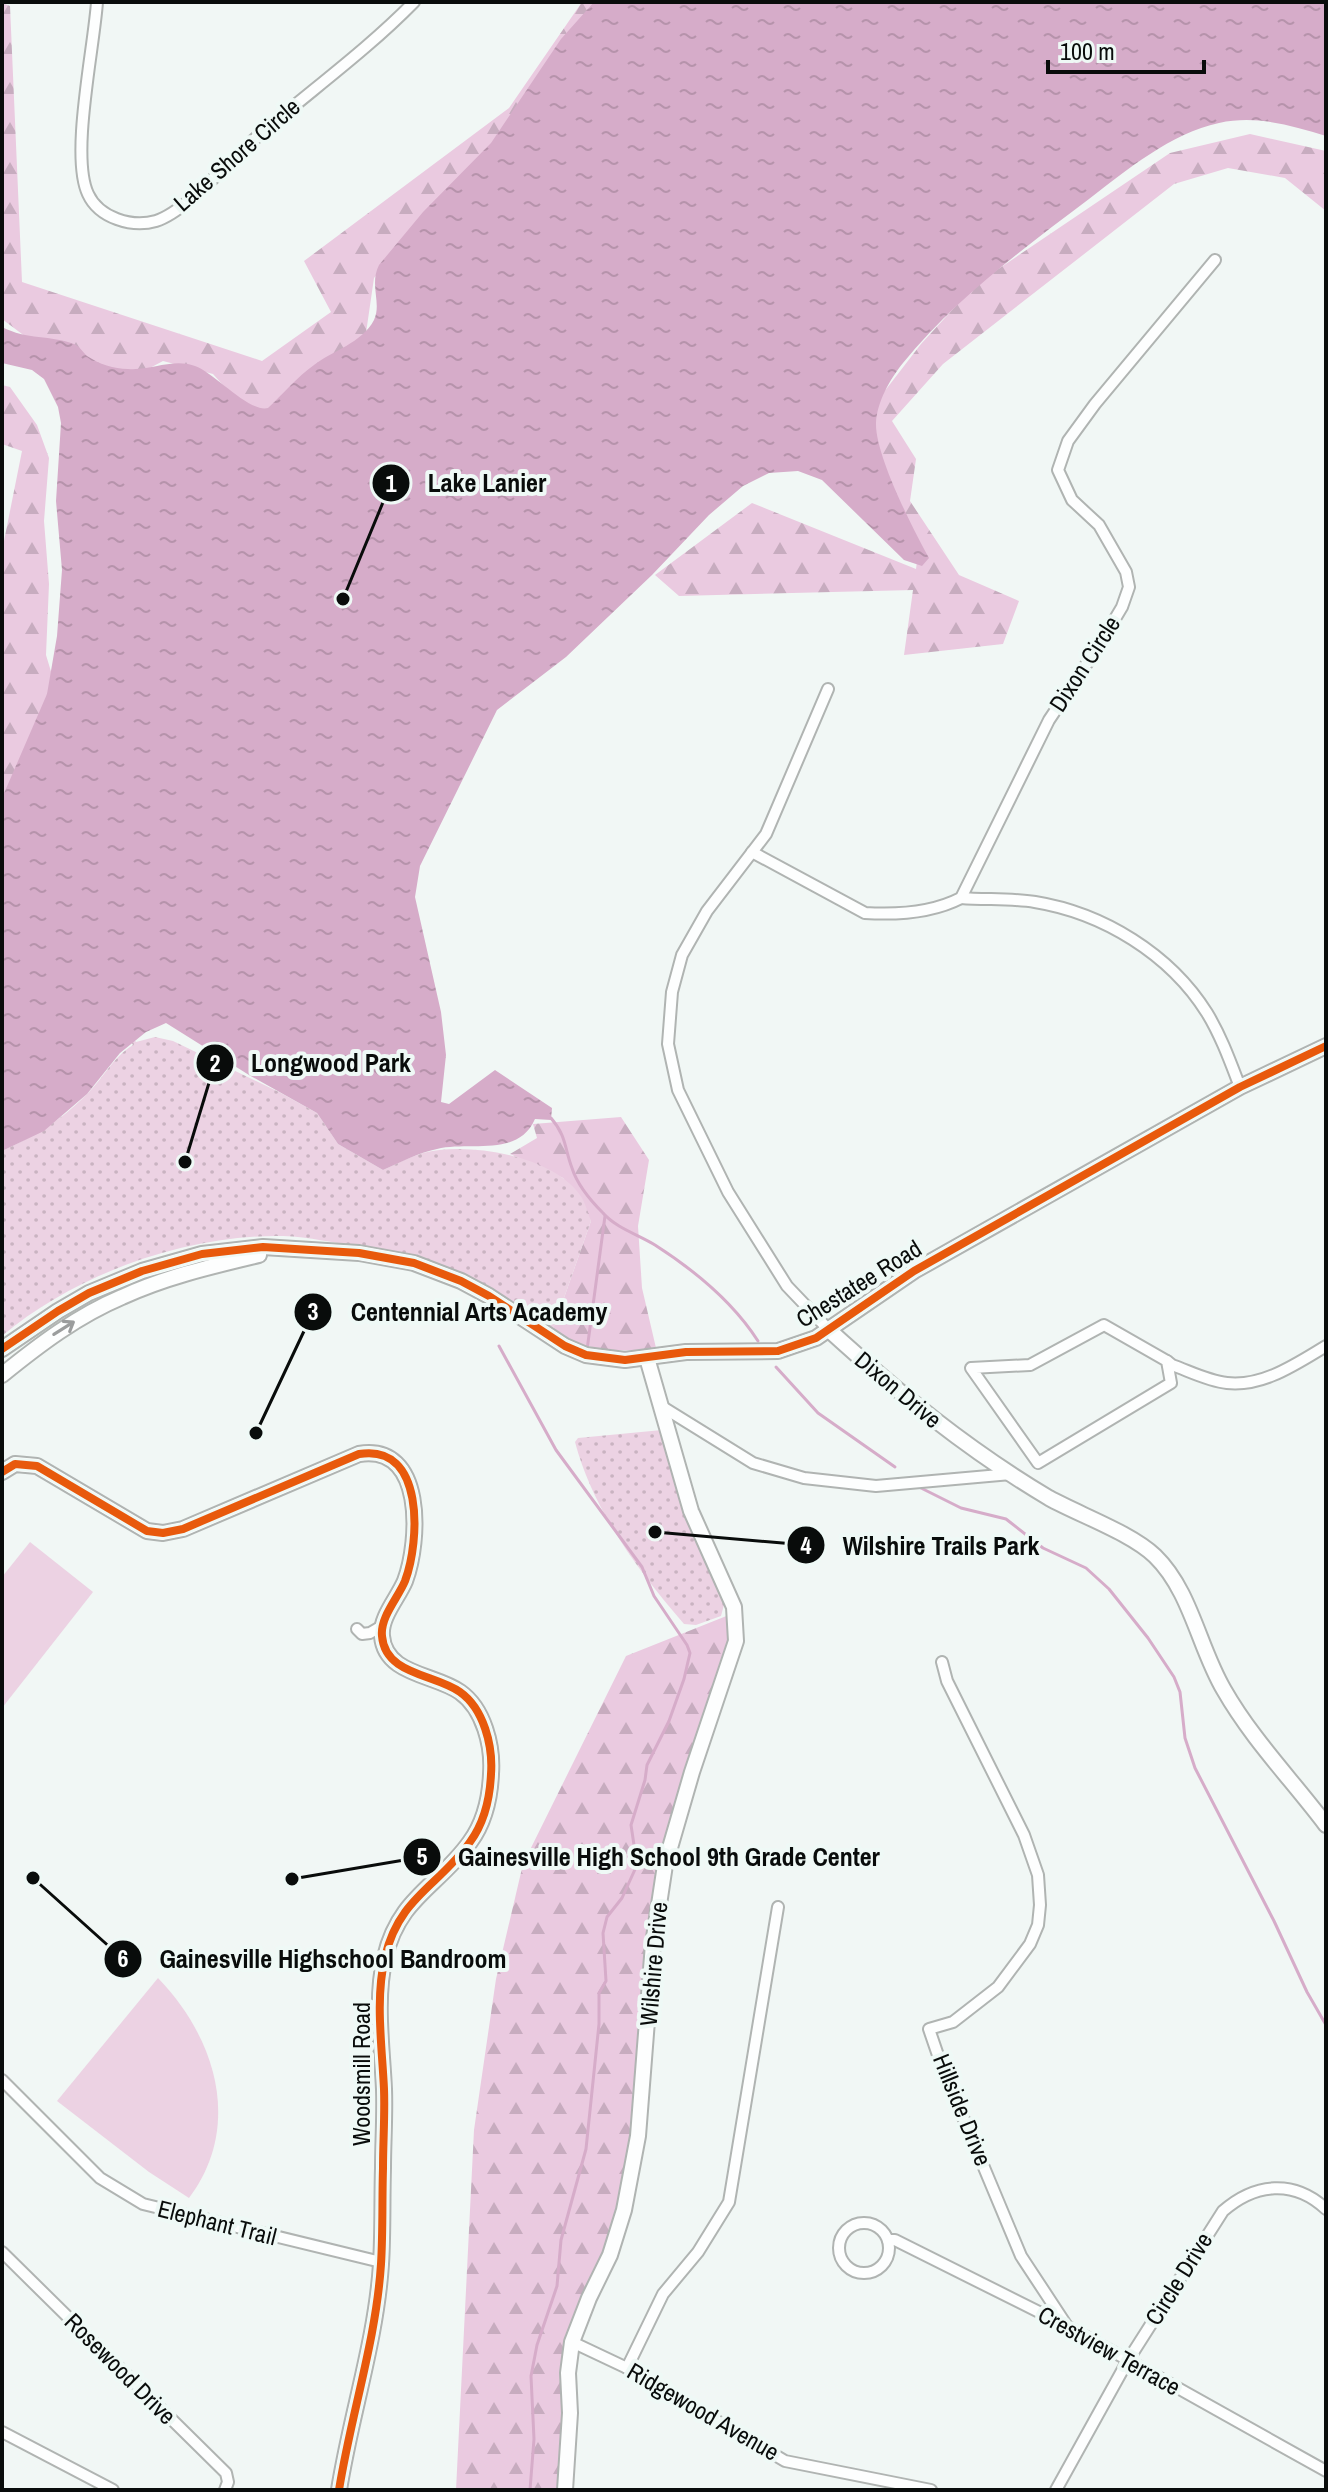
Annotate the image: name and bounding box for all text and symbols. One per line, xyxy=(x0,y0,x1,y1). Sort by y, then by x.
scale bar xyxy=(1048,24,1204,74)
text: 100 m xyxy=(1060,35,1115,67)
street label: Lake Shore Circle xyxy=(166,91,306,218)
callout: Lake Lanier xyxy=(371,458,562,508)
text: Lake Lanier xyxy=(428,465,547,500)
text: 1 xyxy=(386,467,397,499)
street label: Dixon Circle xyxy=(1041,609,1127,718)
callout: Longwood Park xyxy=(195,1038,427,1088)
text: Longwood Park xyxy=(251,1045,411,1080)
text: 2 xyxy=(210,1047,221,1079)
street label: Chestatee Road xyxy=(790,1232,927,1334)
callout: Centennial Arts Academy xyxy=(293,1287,624,1337)
text: Centennial Arts Academy xyxy=(351,1294,608,1329)
text: 3 xyxy=(308,1295,319,1327)
one-way arrow xyxy=(52,1320,75,1336)
street label: Dixon Drive xyxy=(849,1344,949,1435)
callout: Wilshire Trails Park xyxy=(786,1520,1055,1570)
text: Wilshire Trails Park xyxy=(843,1528,1039,1563)
text: 4 xyxy=(801,1529,812,1561)
callout: Gainesville High School 9th Grade Center xyxy=(402,1832,896,1882)
text: Gainesville High School 9th Grade Center xyxy=(458,1839,881,1874)
text: 5 xyxy=(417,1840,428,1872)
street label: Wilshire Drive xyxy=(632,1900,674,2027)
callout: Gainesville Highschool Bandroom xyxy=(103,1934,523,1984)
text: Gainesville Highschool Bandroom xyxy=(159,1941,507,1976)
text: 6 xyxy=(118,1942,129,1974)
street label: Woodsmill Road xyxy=(345,2002,377,2146)
street label: Hillside Drive xyxy=(926,2049,1000,2170)
street label: Elephant Trail xyxy=(154,2192,280,2252)
street label: Circle Drive xyxy=(1137,2226,1219,2331)
street label: Crestview Terrace xyxy=(1033,2298,1186,2402)
street label: Rosewood Drive xyxy=(58,2306,183,2431)
street label: Ridgewood Avenue xyxy=(622,2355,785,2468)

